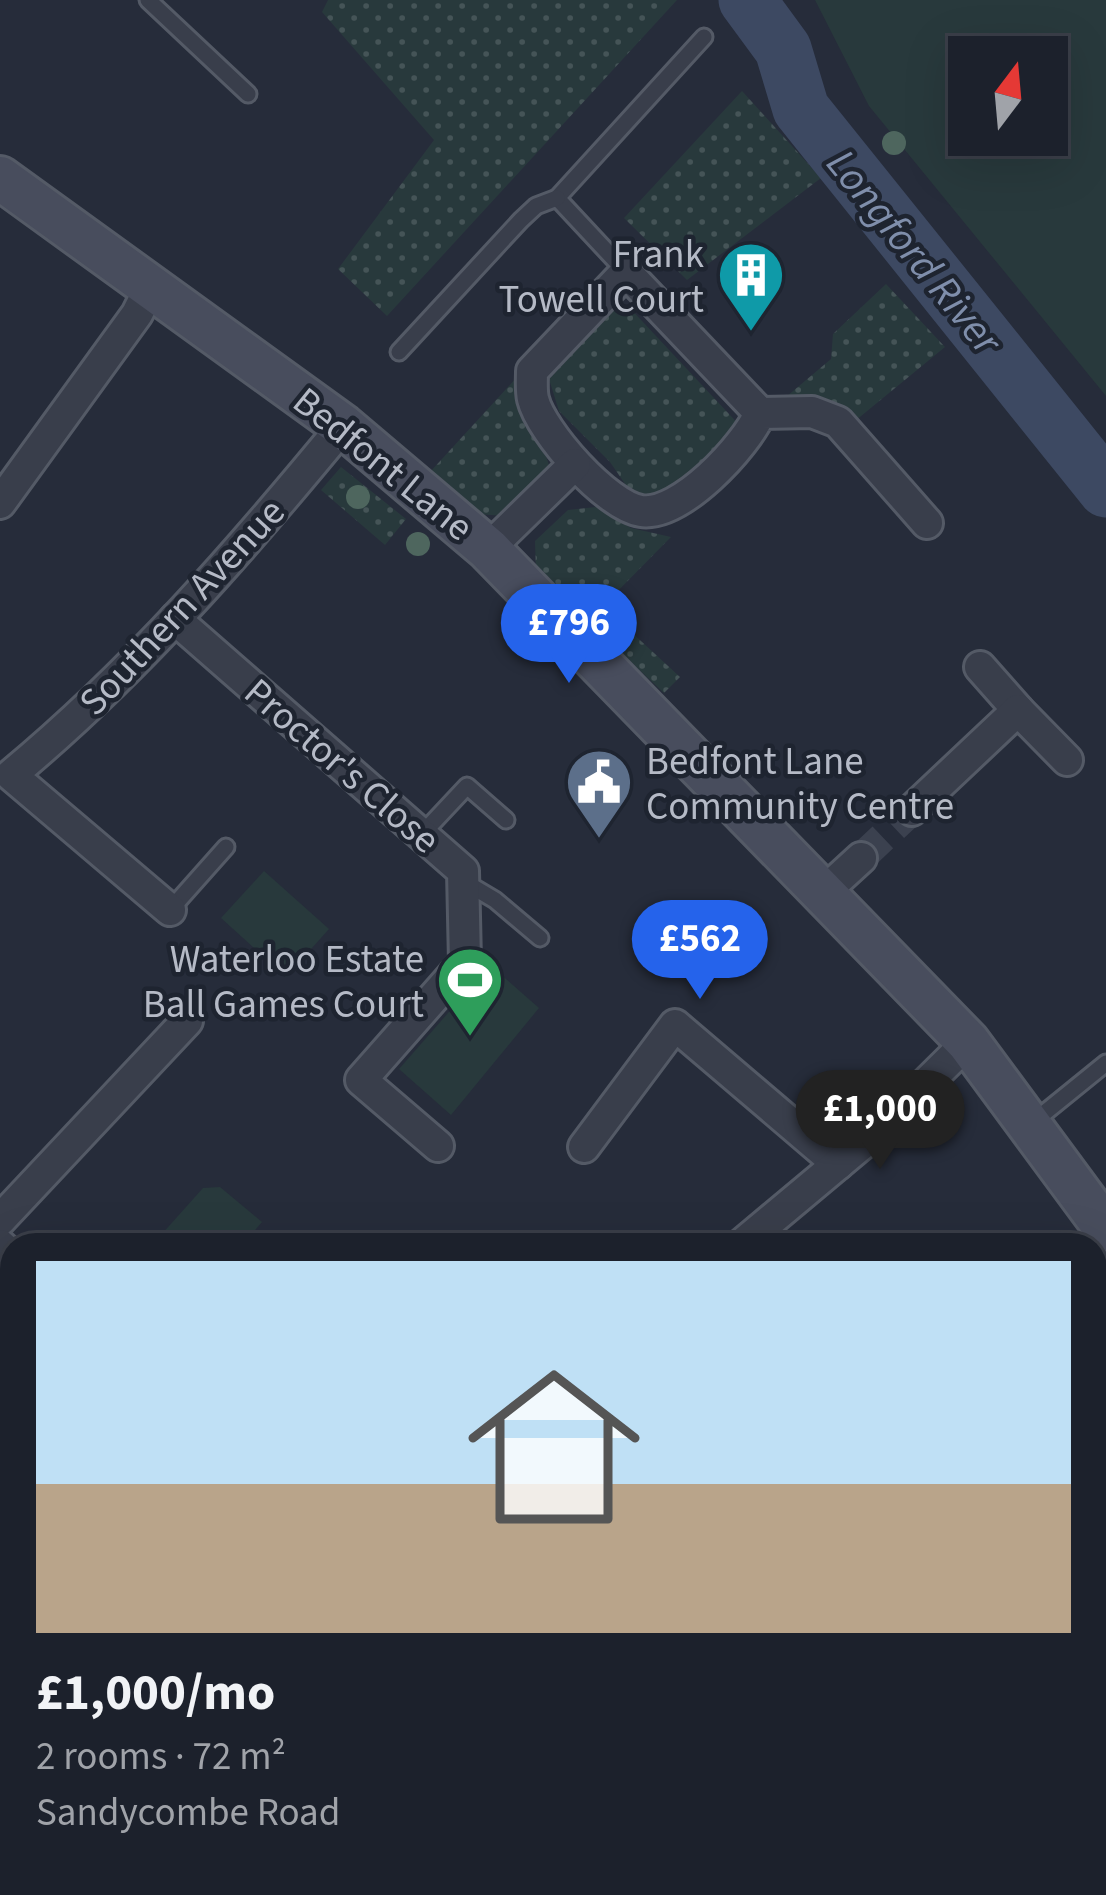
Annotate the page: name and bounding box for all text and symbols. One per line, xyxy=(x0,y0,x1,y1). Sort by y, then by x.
north arrow xyxy=(948,36,1068,156)
map controls xyxy=(948,36,1068,156)
water label: Longford River xyxy=(812,137,1016,369)
place label: Frank Towell Court xyxy=(498,227,704,328)
building icon: Frank Towell Court xyxy=(716,240,786,334)
street label: Bedfont Lane xyxy=(281,374,485,555)
street label: Southern Avenue xyxy=(67,486,298,729)
pin: £796 xyxy=(498,584,640,686)
text: £796 xyxy=(528,595,610,651)
street label: Proctor's Close xyxy=(232,666,452,867)
place label: Bedfont Lane Community Centre xyxy=(646,734,954,835)
public building icon: Bedfont Lane Community Centre xyxy=(564,747,634,841)
pin: £562 xyxy=(629,900,771,1002)
text: £562 xyxy=(659,911,741,967)
place label: Waterloo Estate Ball Games Court xyxy=(143,932,424,1033)
sports icon: Waterloo Estate Ball Games Court xyxy=(435,945,505,1039)
pin: £1,000 xyxy=(782,1070,978,1172)
text: £1,000 xyxy=(823,1081,937,1137)
icon: home xyxy=(446,1339,662,1555)
text: £1,000/mo xyxy=(36,1657,275,1729)
text: 2 rooms · 72 m² xyxy=(36,1729,286,1785)
text: Sandycombe Road xyxy=(36,1785,340,1841)

